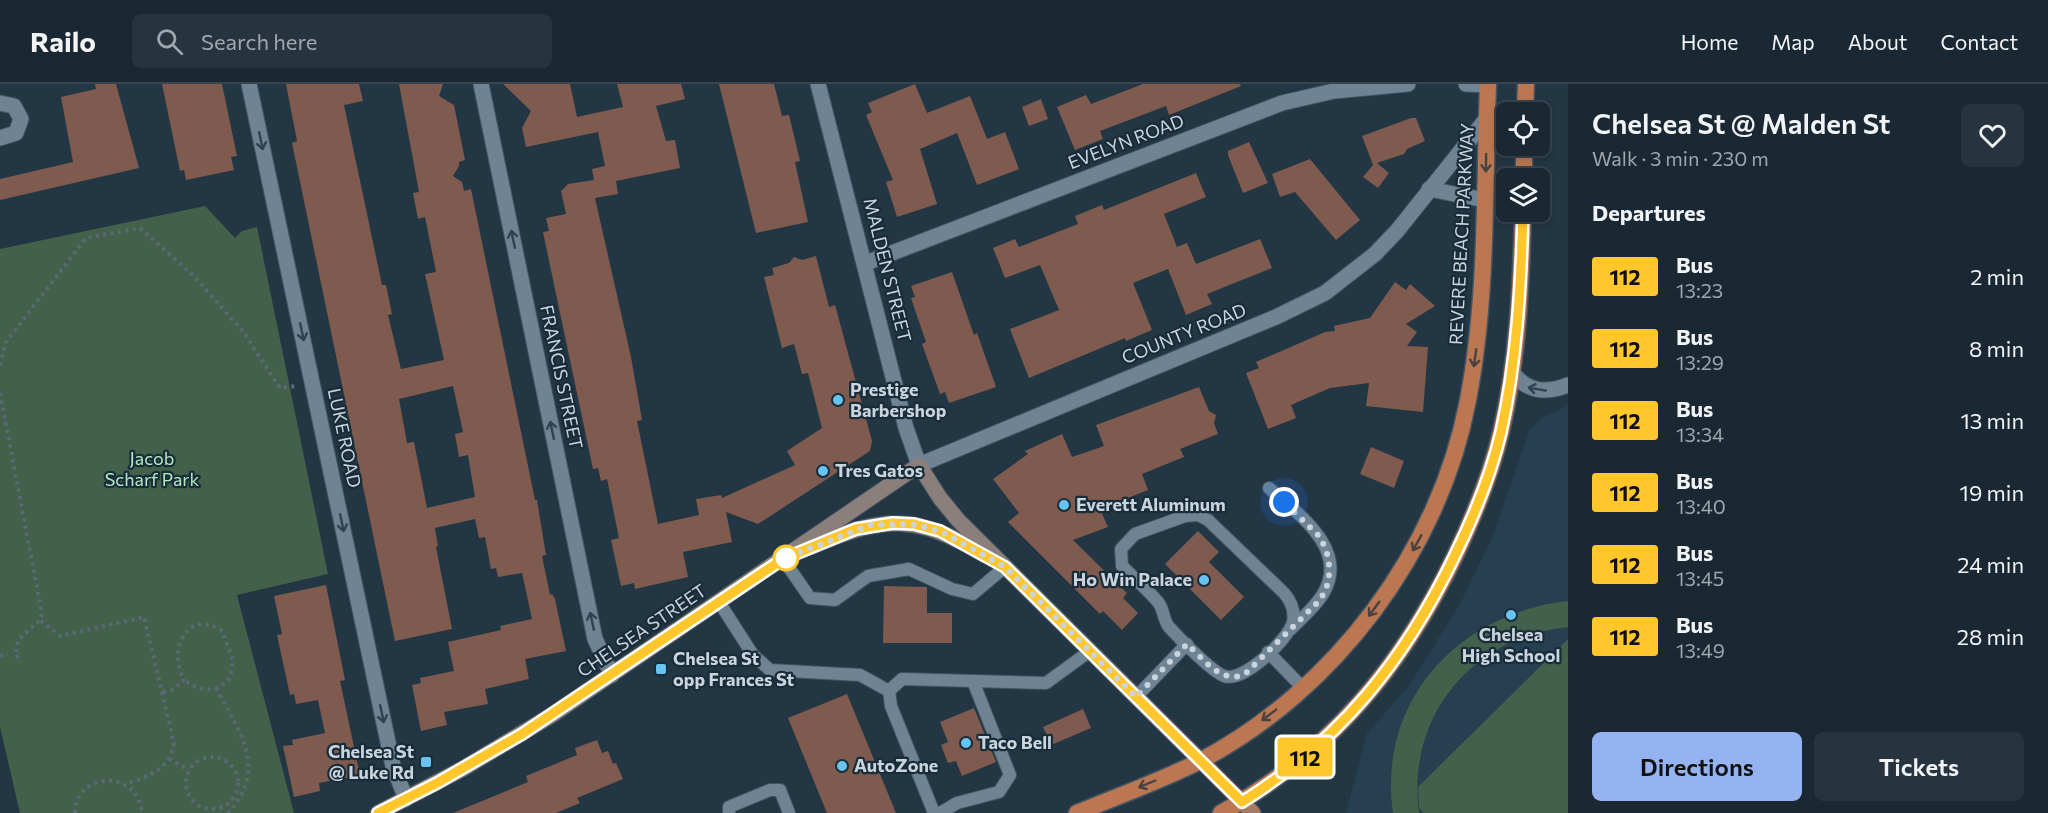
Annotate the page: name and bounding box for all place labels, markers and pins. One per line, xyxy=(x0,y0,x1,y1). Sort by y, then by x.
place label: Prestige Barbershop xyxy=(850,378,947,421)
marker: Prestige Barbershop xyxy=(831,393,845,407)
place label: Tres Gatos xyxy=(835,459,923,481)
marker: Tres Gatos xyxy=(816,464,830,478)
place label: Everett Aluminum xyxy=(1076,493,1226,515)
marker: Everett Aluminum xyxy=(1057,498,1071,512)
unlabelled marker xyxy=(773,545,799,571)
place label: Ho Win Palace xyxy=(1073,568,1192,590)
marker: Ho Win Palace xyxy=(1197,573,1211,587)
marker: Chelsea High School xyxy=(1504,608,1518,622)
place label: Chelsea High School xyxy=(1462,623,1560,666)
place label: Chelsea St opp Frances St xyxy=(673,647,795,690)
marker: Chelsea St opp Frances St xyxy=(654,662,668,676)
place label: Taco Bell xyxy=(978,731,1052,753)
marker: Taco Bell xyxy=(959,736,973,750)
place label: Chelsea St @ Luke Rd xyxy=(328,740,414,783)
place label: AutoZone xyxy=(854,754,938,776)
marker: Chelsea St @ Luke Rd xyxy=(419,755,433,769)
marker: AutoZone xyxy=(835,759,849,773)

